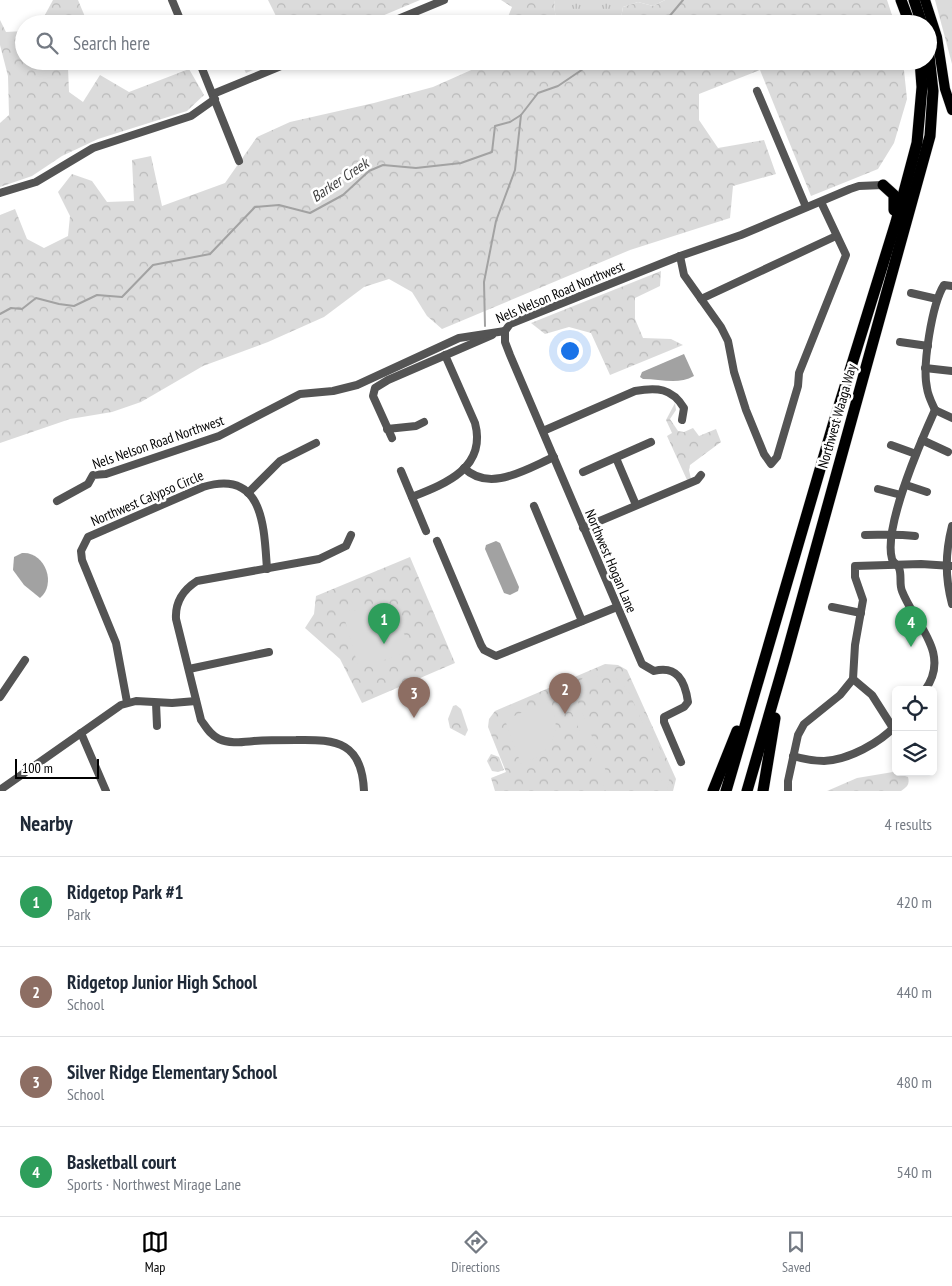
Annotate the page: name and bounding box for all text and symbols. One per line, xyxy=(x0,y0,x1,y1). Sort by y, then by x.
search box xyxy=(15,15,937,70)
icon: search xyxy=(33,29,61,57)
text: Search here xyxy=(73,31,150,55)
water label: Barker Creek xyxy=(307,152,374,206)
street label: Nels Nelson Road Northwest xyxy=(493,257,627,327)
your location xyxy=(557,338,583,364)
street label: Northwest Waaga Way xyxy=(814,361,861,470)
street label: Nels Nelson Road Northwest xyxy=(90,411,226,473)
street label: Northwest Calypso Circle xyxy=(88,466,206,530)
street label: Northwest Hogan Lane xyxy=(581,507,641,616)
pin: 1 xyxy=(368,603,400,644)
pin: 4 xyxy=(895,606,927,647)
pin: 2 xyxy=(549,673,581,714)
pin: 3 xyxy=(398,677,430,718)
map controls xyxy=(892,686,937,776)
button: locate xyxy=(892,686,937,731)
button: layers xyxy=(892,731,937,776)
scale bar xyxy=(15,756,99,779)
text: 100 m xyxy=(22,759,53,777)
text: Nearby xyxy=(20,810,73,837)
text: 4 results xyxy=(885,814,932,834)
text: Ridgetop Park #1 xyxy=(67,880,184,904)
text: 1 xyxy=(32,892,40,912)
text: 420 m xyxy=(897,892,932,912)
text: Park xyxy=(67,904,91,924)
text: Ridgetop Junior High School xyxy=(67,970,257,994)
text: 2 xyxy=(32,982,40,1002)
text: 440 m xyxy=(897,982,932,1002)
text: School xyxy=(67,994,104,1014)
text: Silver Ridge Elementary School xyxy=(67,1060,277,1084)
text: 3 xyxy=(32,1072,40,1092)
text: 480 m xyxy=(897,1072,932,1092)
text: School xyxy=(67,1084,104,1104)
text: Basketball court xyxy=(67,1150,176,1174)
text: 4 xyxy=(32,1162,40,1182)
text: 540 m xyxy=(897,1162,932,1182)
text: Sports · Northwest Mirage Lane xyxy=(67,1174,241,1194)
tab: Map xyxy=(141,1228,169,1276)
tab: Directions xyxy=(451,1228,500,1276)
tab: Saved xyxy=(782,1228,811,1276)

